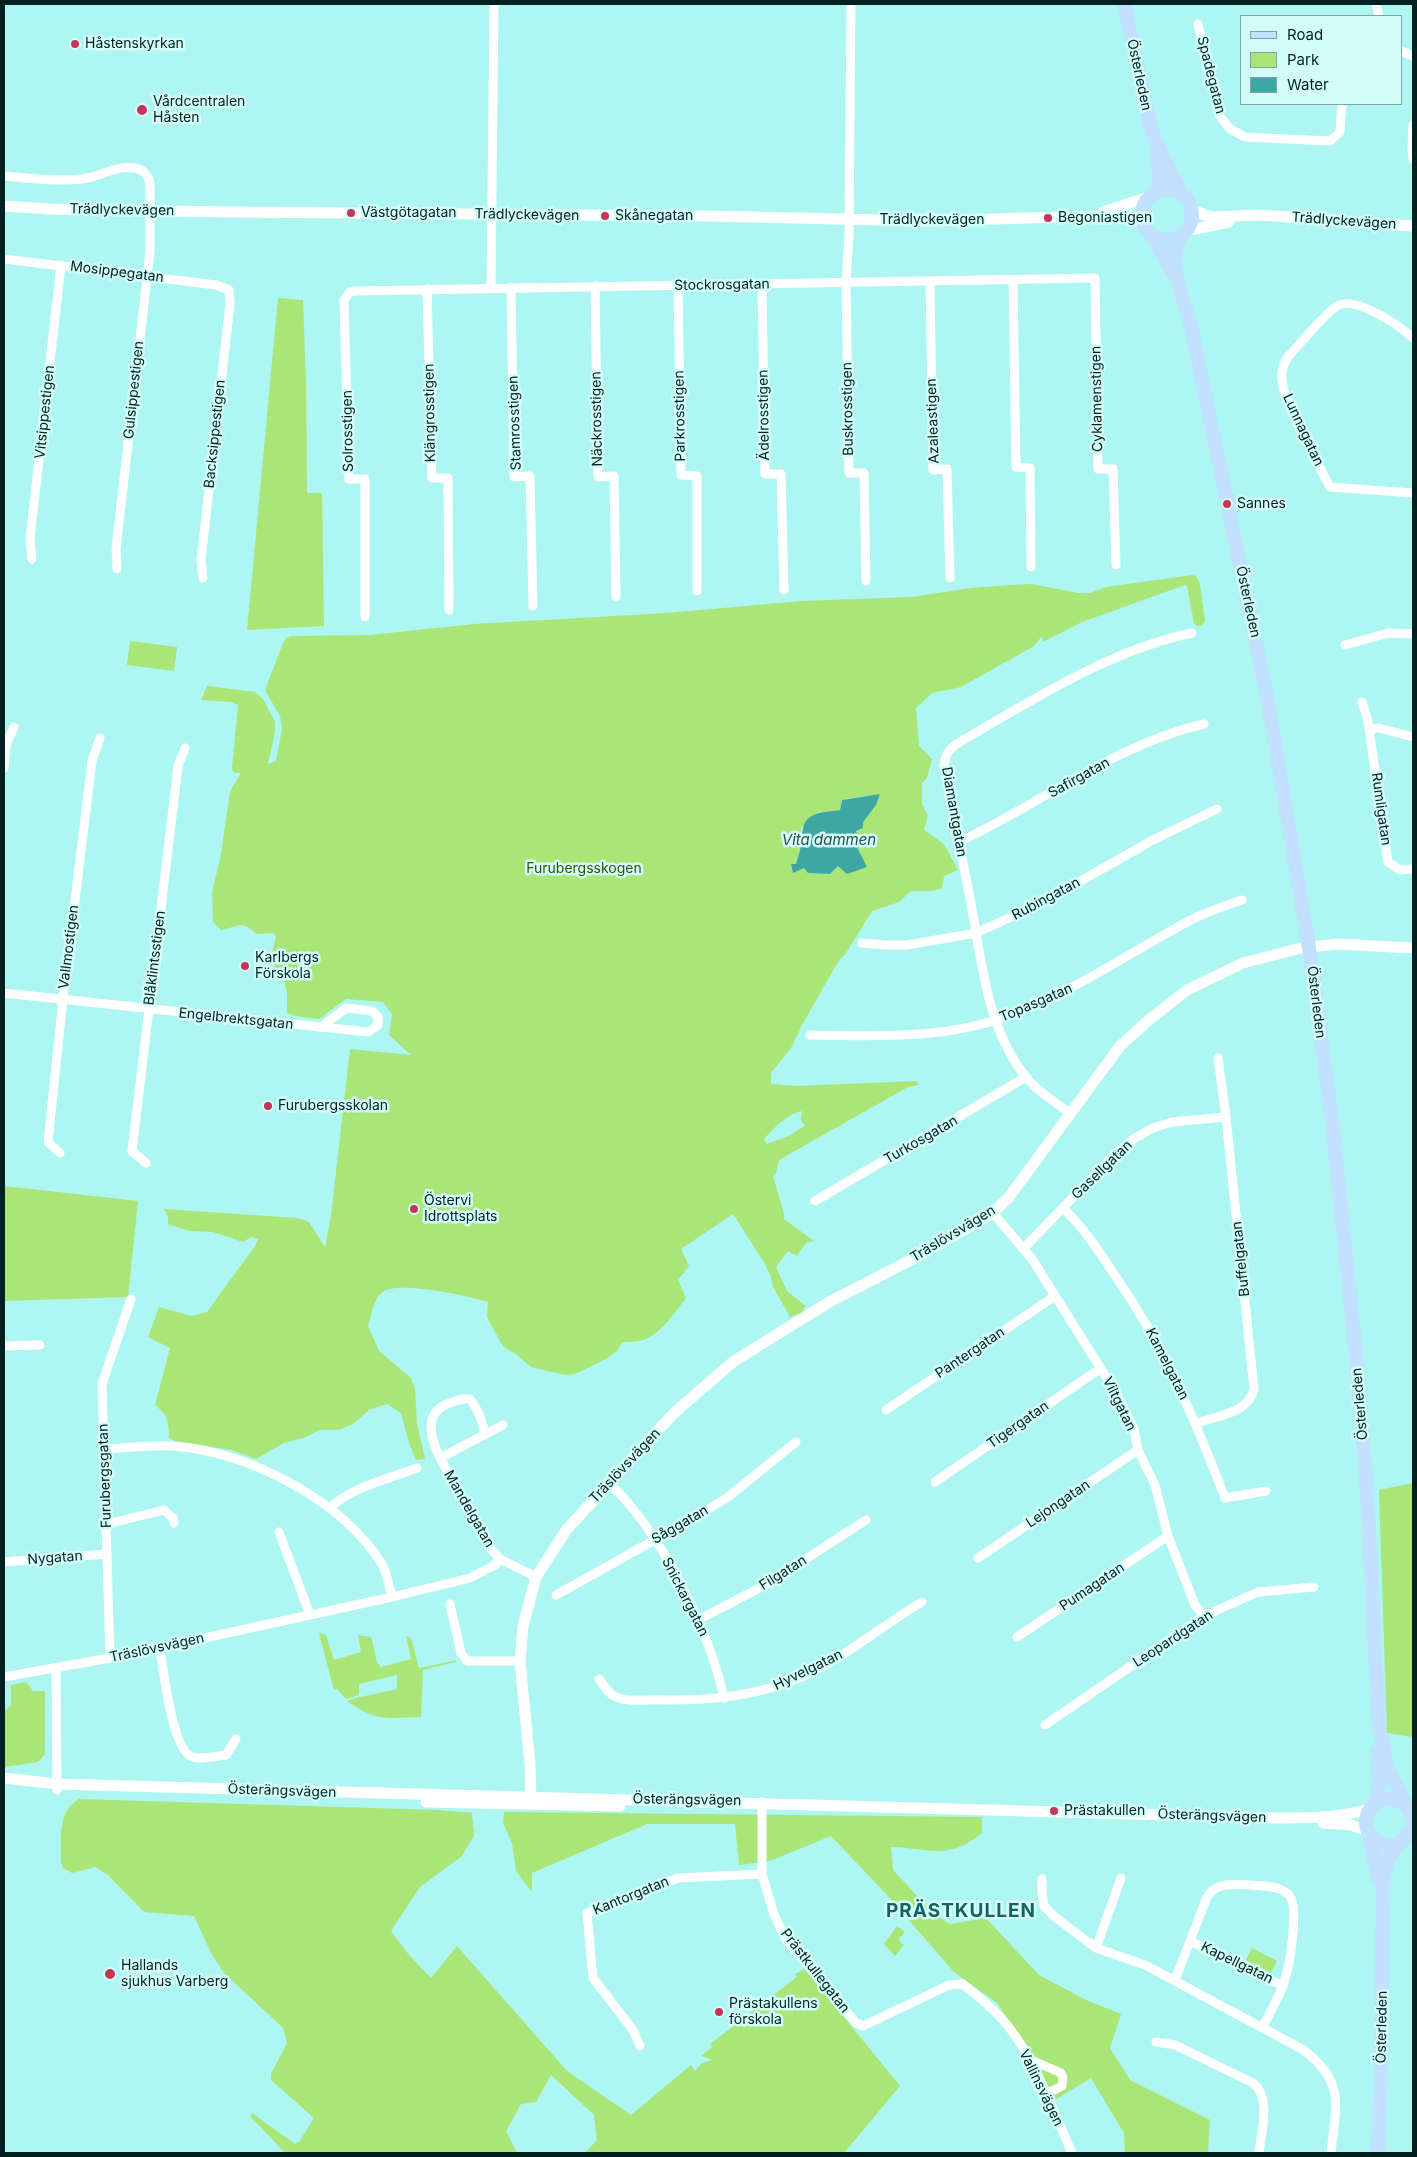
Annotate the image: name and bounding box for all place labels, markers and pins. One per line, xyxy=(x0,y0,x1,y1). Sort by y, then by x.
place label: Håstenskyrkan xyxy=(85,36,184,52)
marker: Håstenskyrkan xyxy=(69,38,81,50)
place label: Vårdcentralen Håsten xyxy=(153,94,245,126)
marker: Vårdcentralen Håsten xyxy=(135,103,149,117)
place label: Västgötagatan xyxy=(361,205,457,221)
marker: Västgötagatan xyxy=(345,207,357,219)
place label: Skånegatan xyxy=(615,208,693,224)
marker: Skånegatan xyxy=(599,210,611,222)
place label: Begoniastigen xyxy=(1058,210,1152,226)
marker: Begoniastigen xyxy=(1042,212,1054,224)
place label: Sannes xyxy=(1237,496,1286,512)
marker: Sannes xyxy=(1221,498,1233,510)
place label: Karlbergs Förskola xyxy=(255,950,319,982)
marker: Karlbergs Förskola xyxy=(239,960,251,972)
place label: Furubergsskolan xyxy=(278,1098,388,1114)
marker: Furubergsskolan xyxy=(262,1100,274,1112)
place label: Östervi Idrottsplats xyxy=(424,1193,497,1226)
marker: Östervi Idrottsplats xyxy=(408,1203,420,1215)
place label: Prästakullen xyxy=(1064,1803,1145,1819)
marker: Prästakullen xyxy=(1048,1805,1060,1817)
place label: Hallands sjukhus Varberg xyxy=(121,1958,228,1990)
marker: Hallands sjukhus Varberg xyxy=(103,1967,117,1981)
place label: Prästakullens förskola xyxy=(729,1996,818,2028)
marker: Prästakullens förskola xyxy=(713,2006,725,2018)

